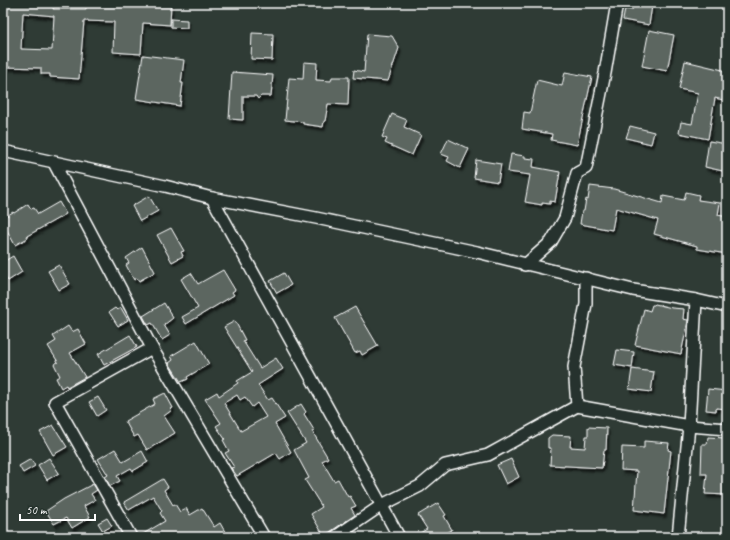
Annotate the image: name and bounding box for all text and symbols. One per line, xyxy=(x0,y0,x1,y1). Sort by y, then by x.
scale bar xyxy=(20,496,95,522)
text: 50 m xyxy=(26,502,48,518)

